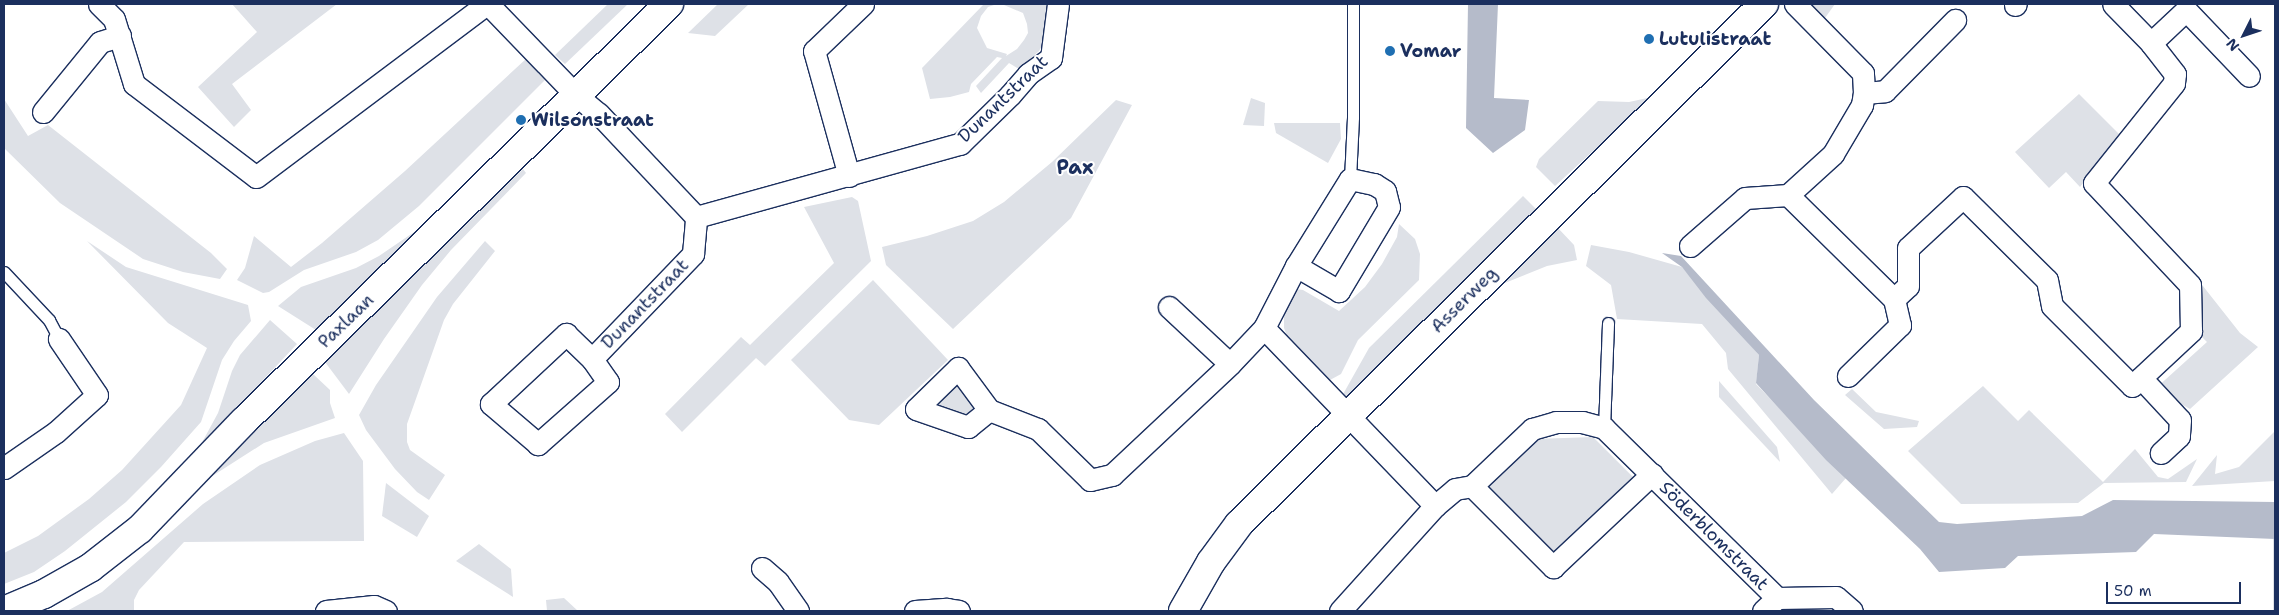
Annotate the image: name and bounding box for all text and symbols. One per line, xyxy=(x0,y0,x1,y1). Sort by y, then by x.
north arrow xyxy=(2219,10,2269,60)
place label: Lutulistraat xyxy=(1659,28,1771,50)
marker: Lutulistraat xyxy=(1643,33,1655,45)
text: N xyxy=(2222,35,2243,55)
place label: Vomar xyxy=(1400,40,1461,62)
marker: Vomar xyxy=(1384,45,1396,57)
street label: Dunantstraat xyxy=(954,51,1052,147)
place label: Wilsonstraat xyxy=(531,109,654,131)
marker: Wilsonstraat xyxy=(515,114,527,126)
district label: Pax xyxy=(1057,155,1093,179)
street label: Dunantstraat xyxy=(597,255,693,353)
street label: Asserweg xyxy=(1426,262,1502,338)
street label: Paxlaan xyxy=(314,289,378,353)
street label: Söderblomstraat xyxy=(1655,477,1773,595)
scale bar xyxy=(2109,572,2244,604)
text: 50 m xyxy=(2114,581,2152,601)

